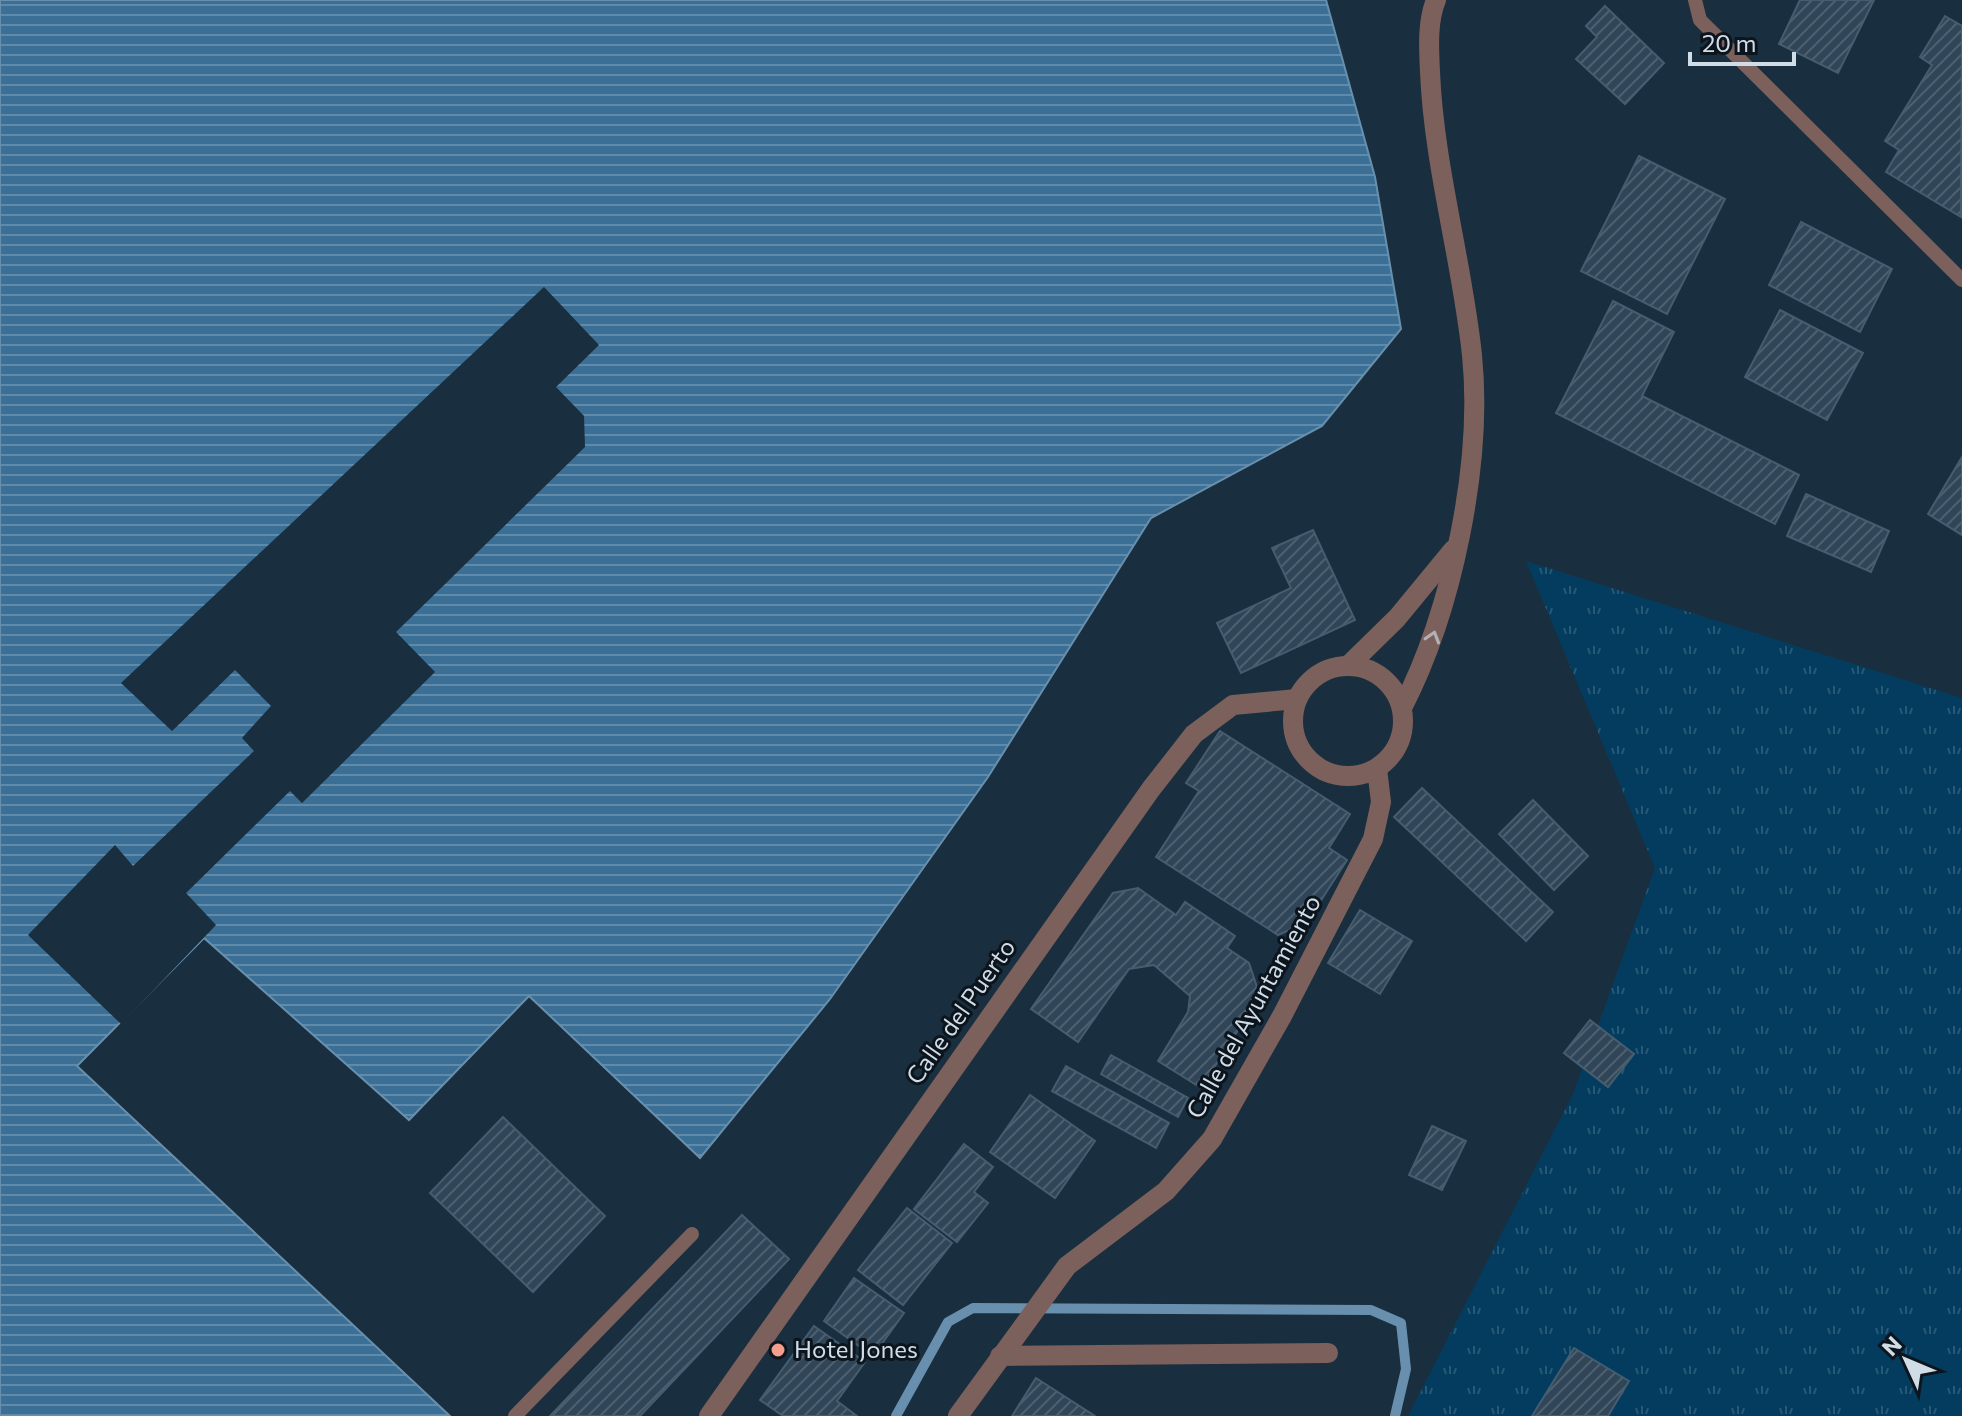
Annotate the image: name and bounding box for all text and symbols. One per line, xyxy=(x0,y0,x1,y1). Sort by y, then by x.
scale bar xyxy=(1690,16,1794,66)
text: 20 m xyxy=(1702,28,1756,57)
one-way arrow xyxy=(1424,630,1440,644)
street label: Calle del Ayuntamiento xyxy=(1179,890,1326,1123)
street label: Calle del Puerto xyxy=(899,933,1021,1089)
north arrow xyxy=(1866,1320,1946,1400)
text: N xyxy=(1876,1330,1907,1361)
place label: Hotel Jones xyxy=(794,1334,918,1363)
marker: Hotel Jones xyxy=(769,1341,787,1359)

